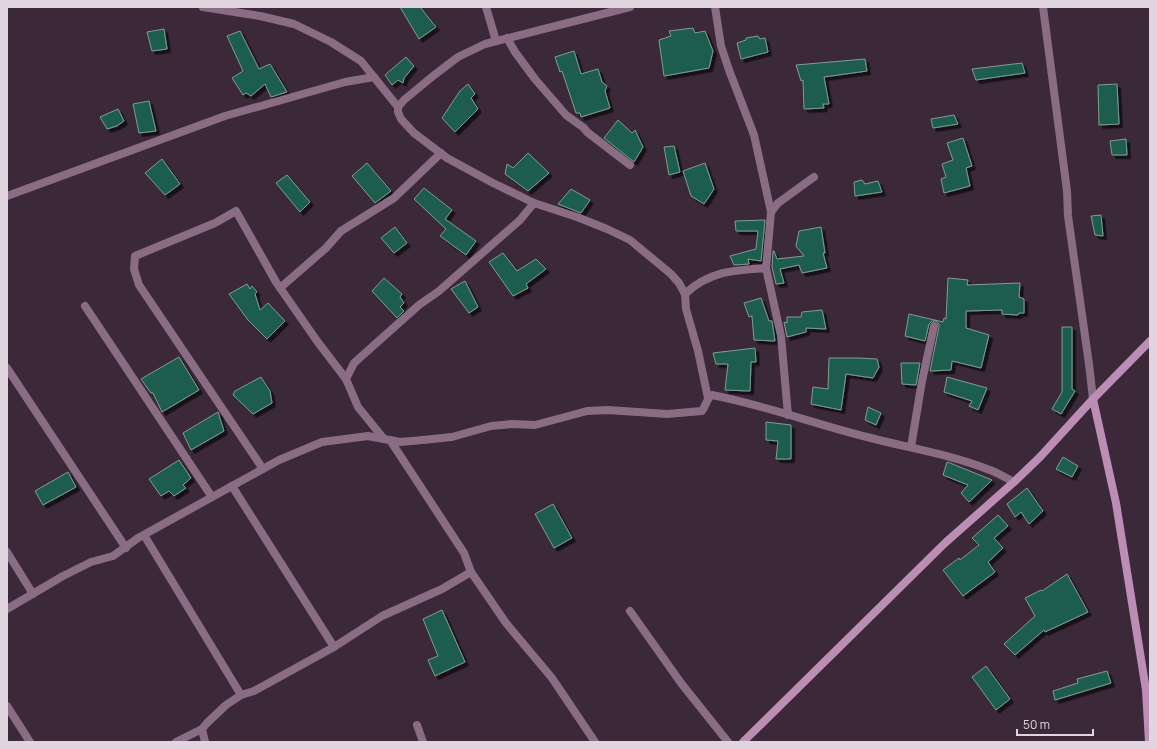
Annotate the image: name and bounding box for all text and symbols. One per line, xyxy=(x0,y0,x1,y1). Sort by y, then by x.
scale bar xyxy=(1017,711,1093,737)
text: 50 m xyxy=(1023,716,1050,733)

